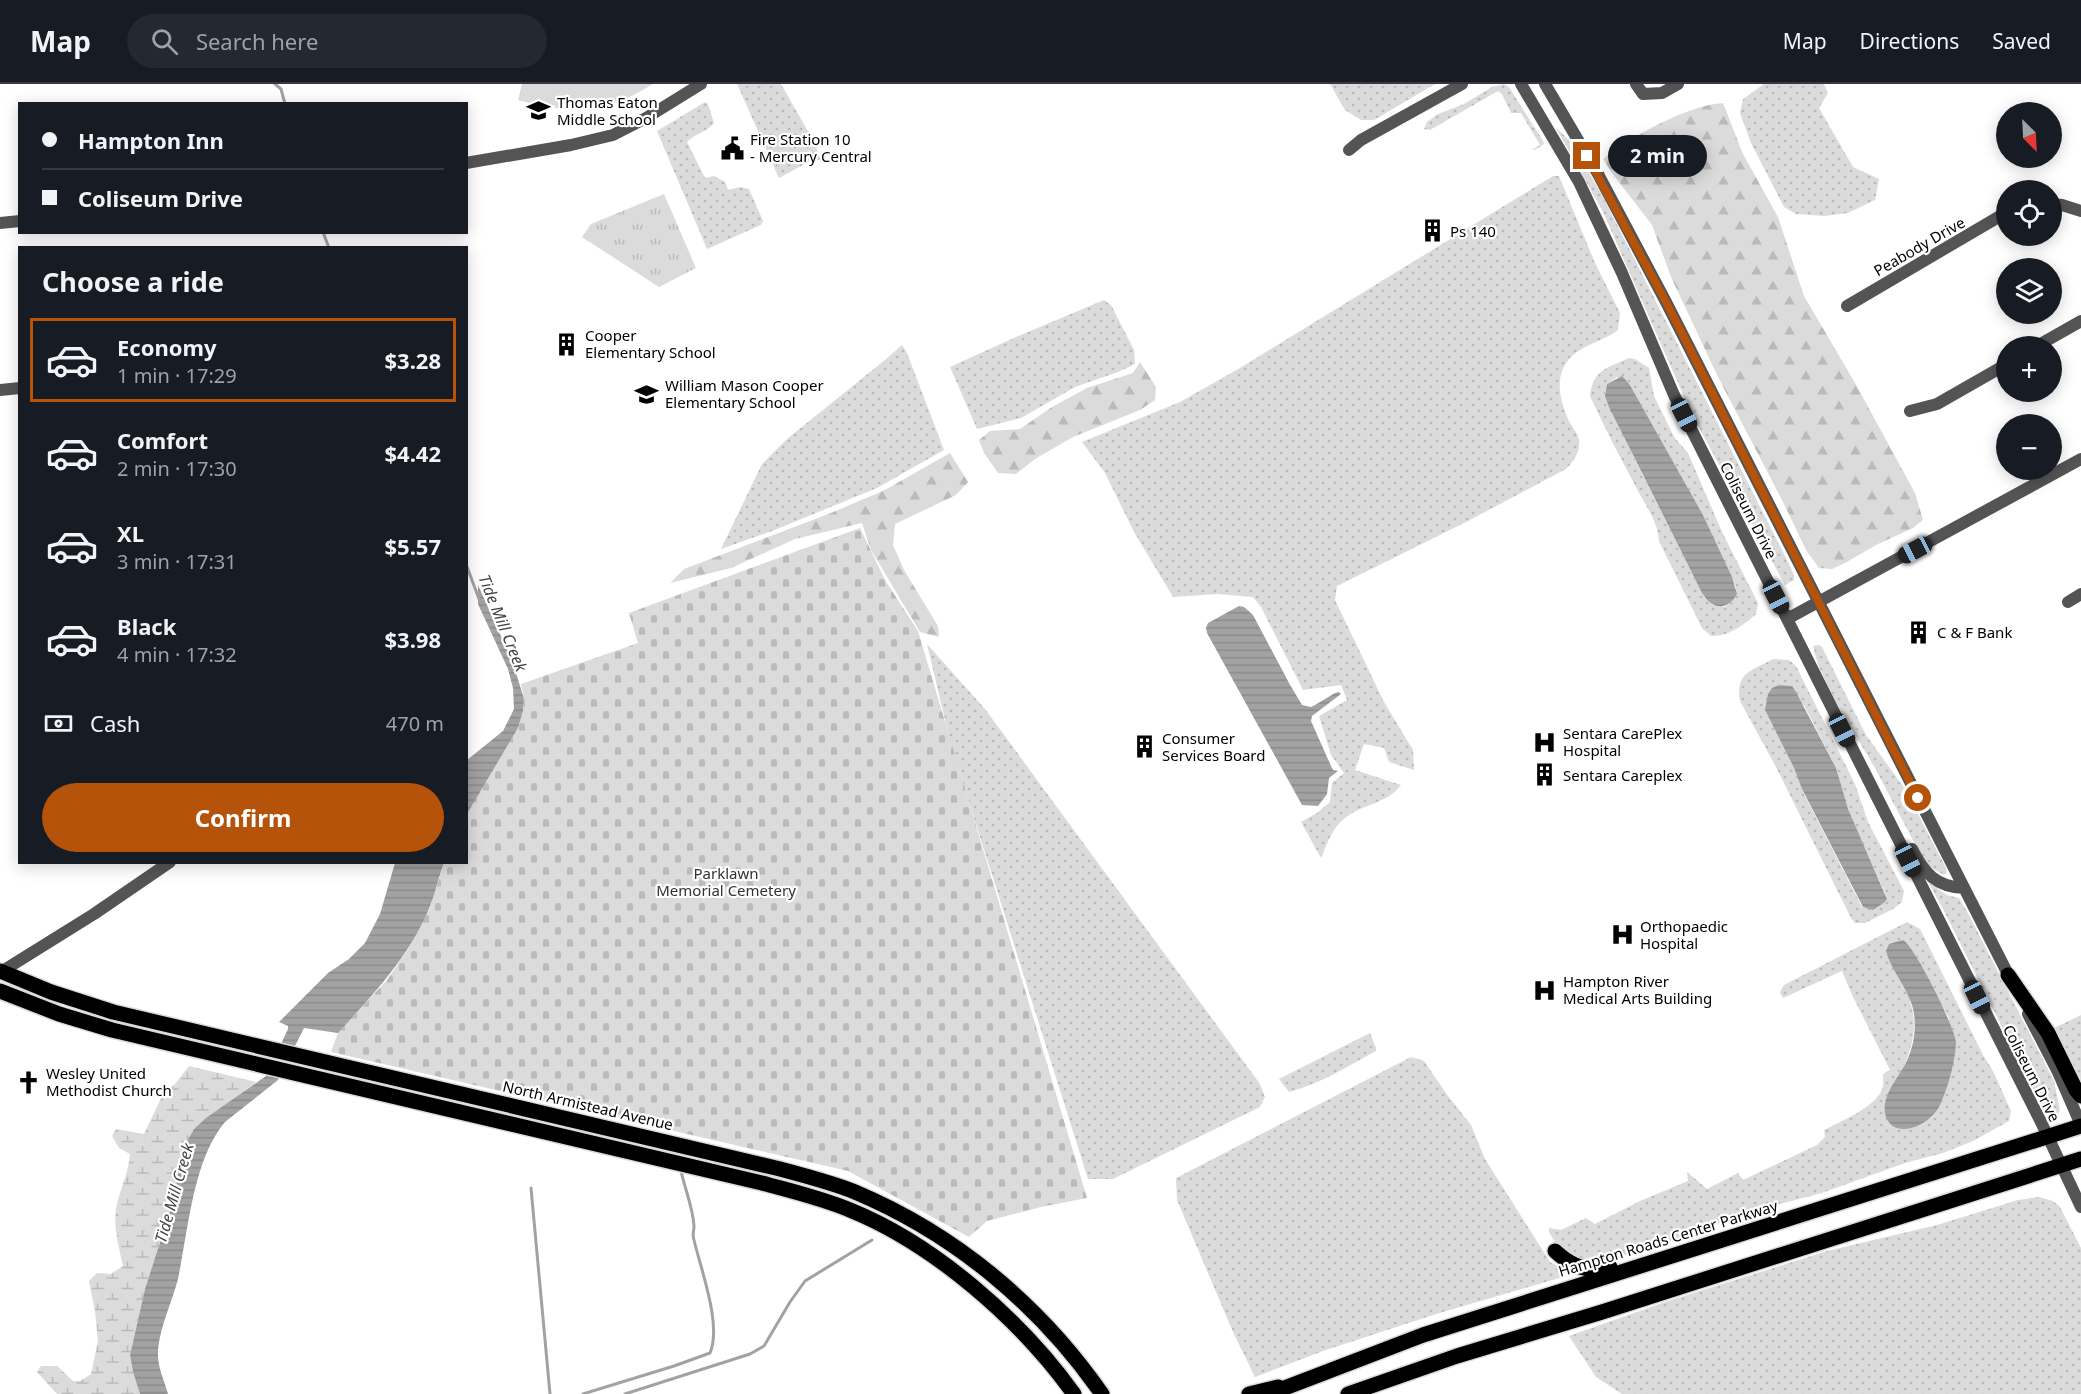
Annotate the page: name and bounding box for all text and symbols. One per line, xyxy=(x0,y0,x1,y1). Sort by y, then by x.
search box xyxy=(127,14,547,68)
text: Map xyxy=(30,22,91,60)
icon: search xyxy=(148,25,181,58)
text: Search here xyxy=(196,26,318,56)
text: Map xyxy=(1783,27,1827,55)
text: Directions xyxy=(1860,27,1959,55)
text: Saved xyxy=(1992,27,2051,55)
place label: Thomas Eaton Middle School xyxy=(557,92,658,129)
school or university icon: Thomas Eaton Middle School xyxy=(526,98,552,124)
north arrow xyxy=(1996,102,2062,168)
map controls xyxy=(1996,102,2062,480)
text: Hampton Inn xyxy=(78,125,224,155)
place label: Fire Station 10 - Mercury Central xyxy=(750,129,872,166)
public building icon: Fire Station 10 - Mercury Central xyxy=(719,135,745,161)
callout: 2 min xyxy=(1608,135,1707,177)
route end xyxy=(1573,142,1600,169)
text: 2 min xyxy=(1630,142,1685,169)
button: locate xyxy=(1996,180,2062,246)
text: Coliseum Drive xyxy=(78,183,243,213)
street label: Peabody Drive xyxy=(1870,212,1968,280)
building icon: Ps 140 xyxy=(1419,218,1445,244)
place label: Ps 140 xyxy=(1450,221,1496,241)
button: layers xyxy=(1996,258,2062,324)
text: Choose a ride xyxy=(42,263,224,300)
place label: Cooper Elementary School xyxy=(585,325,716,362)
building icon: Cooper Elementary School xyxy=(554,331,580,357)
text: Economy xyxy=(117,332,216,362)
icon: car xyxy=(45,333,99,387)
button: + xyxy=(1996,336,2062,402)
text: $3.28 xyxy=(384,345,441,375)
text: 1 min · 17:29 xyxy=(117,362,237,389)
place label: William Mason Cooper Elementary School xyxy=(665,375,824,412)
school or university icon: William Mason Cooper Elementary School xyxy=(634,381,660,407)
car xyxy=(1668,395,1700,435)
button: − xyxy=(1996,414,2062,480)
text: Comfort xyxy=(117,425,208,455)
icon: car xyxy=(45,426,99,480)
text: $4.42 xyxy=(384,438,441,468)
text: 2 min · 17:30 xyxy=(117,455,237,482)
street label: Coliseum Drive xyxy=(1716,458,1782,562)
text: XL xyxy=(117,518,144,548)
icon: car xyxy=(45,519,99,573)
text: $5.57 xyxy=(384,531,441,561)
car xyxy=(1895,534,1935,566)
text: 3 min · 17:31 xyxy=(117,548,237,575)
water label: Tide Mill Creek xyxy=(474,571,533,676)
car xyxy=(1760,577,1792,617)
text: Black xyxy=(117,611,176,641)
icon: car xyxy=(45,612,99,666)
building icon: C & F Bank xyxy=(1906,619,1932,645)
place label: C & F Bank xyxy=(1937,622,2012,642)
text: $3.98 xyxy=(384,624,441,654)
text: 4 min · 17:32 xyxy=(117,641,237,668)
icon: cash xyxy=(42,707,75,740)
text: Cash xyxy=(90,708,140,738)
text: 470 m xyxy=(386,710,444,737)
car xyxy=(1826,710,1858,750)
place label: Sentara CarePlex Hospital xyxy=(1563,723,1682,760)
place label: Consumer Services Board xyxy=(1162,728,1266,765)
hospital icon: Sentara CarePlex Hospital xyxy=(1532,729,1558,755)
building icon: Consumer Services Board xyxy=(1131,734,1157,760)
building icon: Sentara Careplex xyxy=(1532,762,1558,788)
place label: Sentara Careplex xyxy=(1563,765,1683,785)
button: Confirm xyxy=(42,783,444,852)
route start xyxy=(1904,784,1931,811)
car xyxy=(1892,840,1924,880)
park label: Parklawn Memorial Cemetery xyxy=(656,863,796,900)
place label: Orthopaedic Hospital xyxy=(1640,916,1728,953)
hospital icon: Orthopaedic Hospital xyxy=(1609,922,1635,948)
place label: Hampton River Medical Arts Building xyxy=(1563,971,1712,1008)
hospital icon: Hampton River Medical Arts Building xyxy=(1532,977,1558,1003)
car xyxy=(1961,977,1993,1017)
street label: Coliseum Drive xyxy=(1999,1021,2065,1125)
place label: Wesley United Methodist Church xyxy=(46,1063,172,1100)
church icon: Wesley United Methodist Church xyxy=(15,1069,41,1095)
street label: North Armistead Avenue xyxy=(501,1076,675,1134)
water label: Tide Mill Creek xyxy=(149,1139,199,1245)
street label: Hampton Roads Center Parkway xyxy=(1556,1195,1780,1281)

